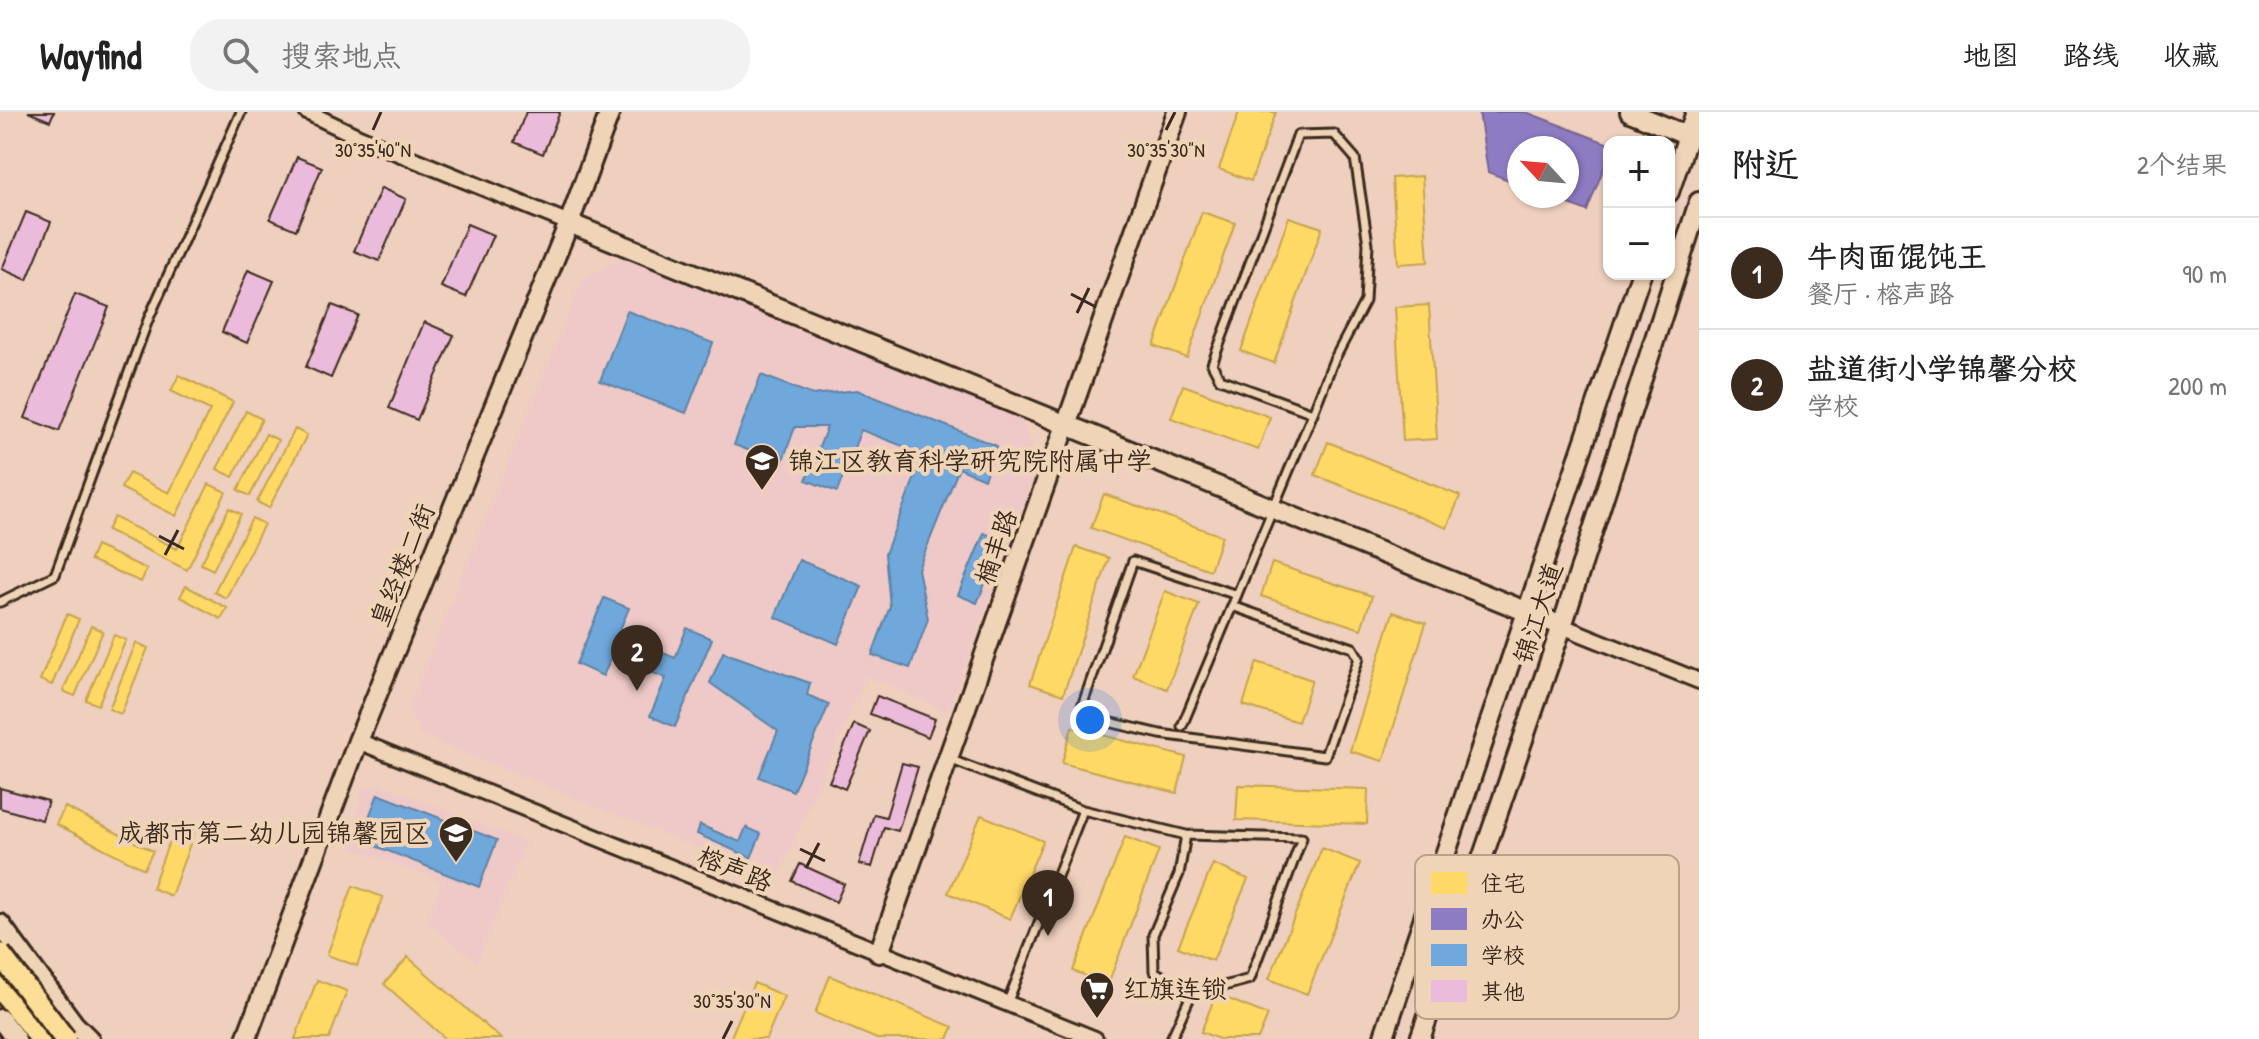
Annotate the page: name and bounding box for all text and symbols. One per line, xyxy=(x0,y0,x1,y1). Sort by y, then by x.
search box xyxy=(190,19,750,91)
text: Wayfind xyxy=(40,29,142,81)
icon: search xyxy=(218,33,262,77)
text: 搜索地点 xyxy=(282,35,402,75)
text: 地图 xyxy=(1963,36,2019,74)
text: 路线 xyxy=(2063,36,2119,74)
text: 收藏 xyxy=(2163,36,2219,74)
text: 30°35'40"N xyxy=(335,136,411,163)
text: 30°35'30"N xyxy=(1127,136,1205,163)
north arrow xyxy=(1507,136,1579,208)
map controls xyxy=(1603,136,1675,280)
button: + xyxy=(1603,136,1675,208)
text: 附近 xyxy=(1731,141,1799,187)
text: 2个结果 xyxy=(2137,147,2227,182)
button: − xyxy=(1603,208,1675,280)
text: 牛肉面馄饨王 xyxy=(1807,236,1987,276)
text: 1 xyxy=(1752,256,1762,291)
text: 90 m xyxy=(2182,256,2227,291)
text: 餐厅 · 榕声路 xyxy=(1807,276,1954,311)
text: 盐道街小学锦馨分校 xyxy=(1807,348,2077,388)
text: 2 xyxy=(1751,368,1763,403)
text: 200 m xyxy=(2168,368,2227,403)
text: 学校 xyxy=(1807,388,1859,423)
school or university icon: 锦江区教育科学研究院附属中学 xyxy=(743,442,781,492)
place label: 锦江区教育科学研究院附属中学 xyxy=(788,443,1152,478)
street label: 皇经楼二街 xyxy=(361,498,442,632)
street label: 楠丰路 xyxy=(966,504,1025,589)
street label: 锦江大道 xyxy=(1505,558,1570,668)
pin: 2 xyxy=(611,625,663,691)
your location xyxy=(1070,700,1110,740)
school or university icon: 成都市第二幼儿园锦馨园区 xyxy=(437,814,475,864)
place label: 成都市第二幼儿园锦馨园区 xyxy=(118,815,430,850)
street label: 榕声路 xyxy=(692,838,778,899)
legend xyxy=(1415,855,1679,1019)
text: 住宅 xyxy=(1481,868,1525,898)
pin: 1 xyxy=(1022,870,1074,936)
text: 办公 xyxy=(1481,904,1525,934)
text: 学校 xyxy=(1481,940,1525,970)
supermarket icon: 红旗连锁 xyxy=(1078,970,1116,1020)
place label: 红旗连锁 xyxy=(1123,971,1227,1006)
text: 其他 xyxy=(1481,976,1525,1006)
text: 30°35'30"N xyxy=(693,987,771,1014)

